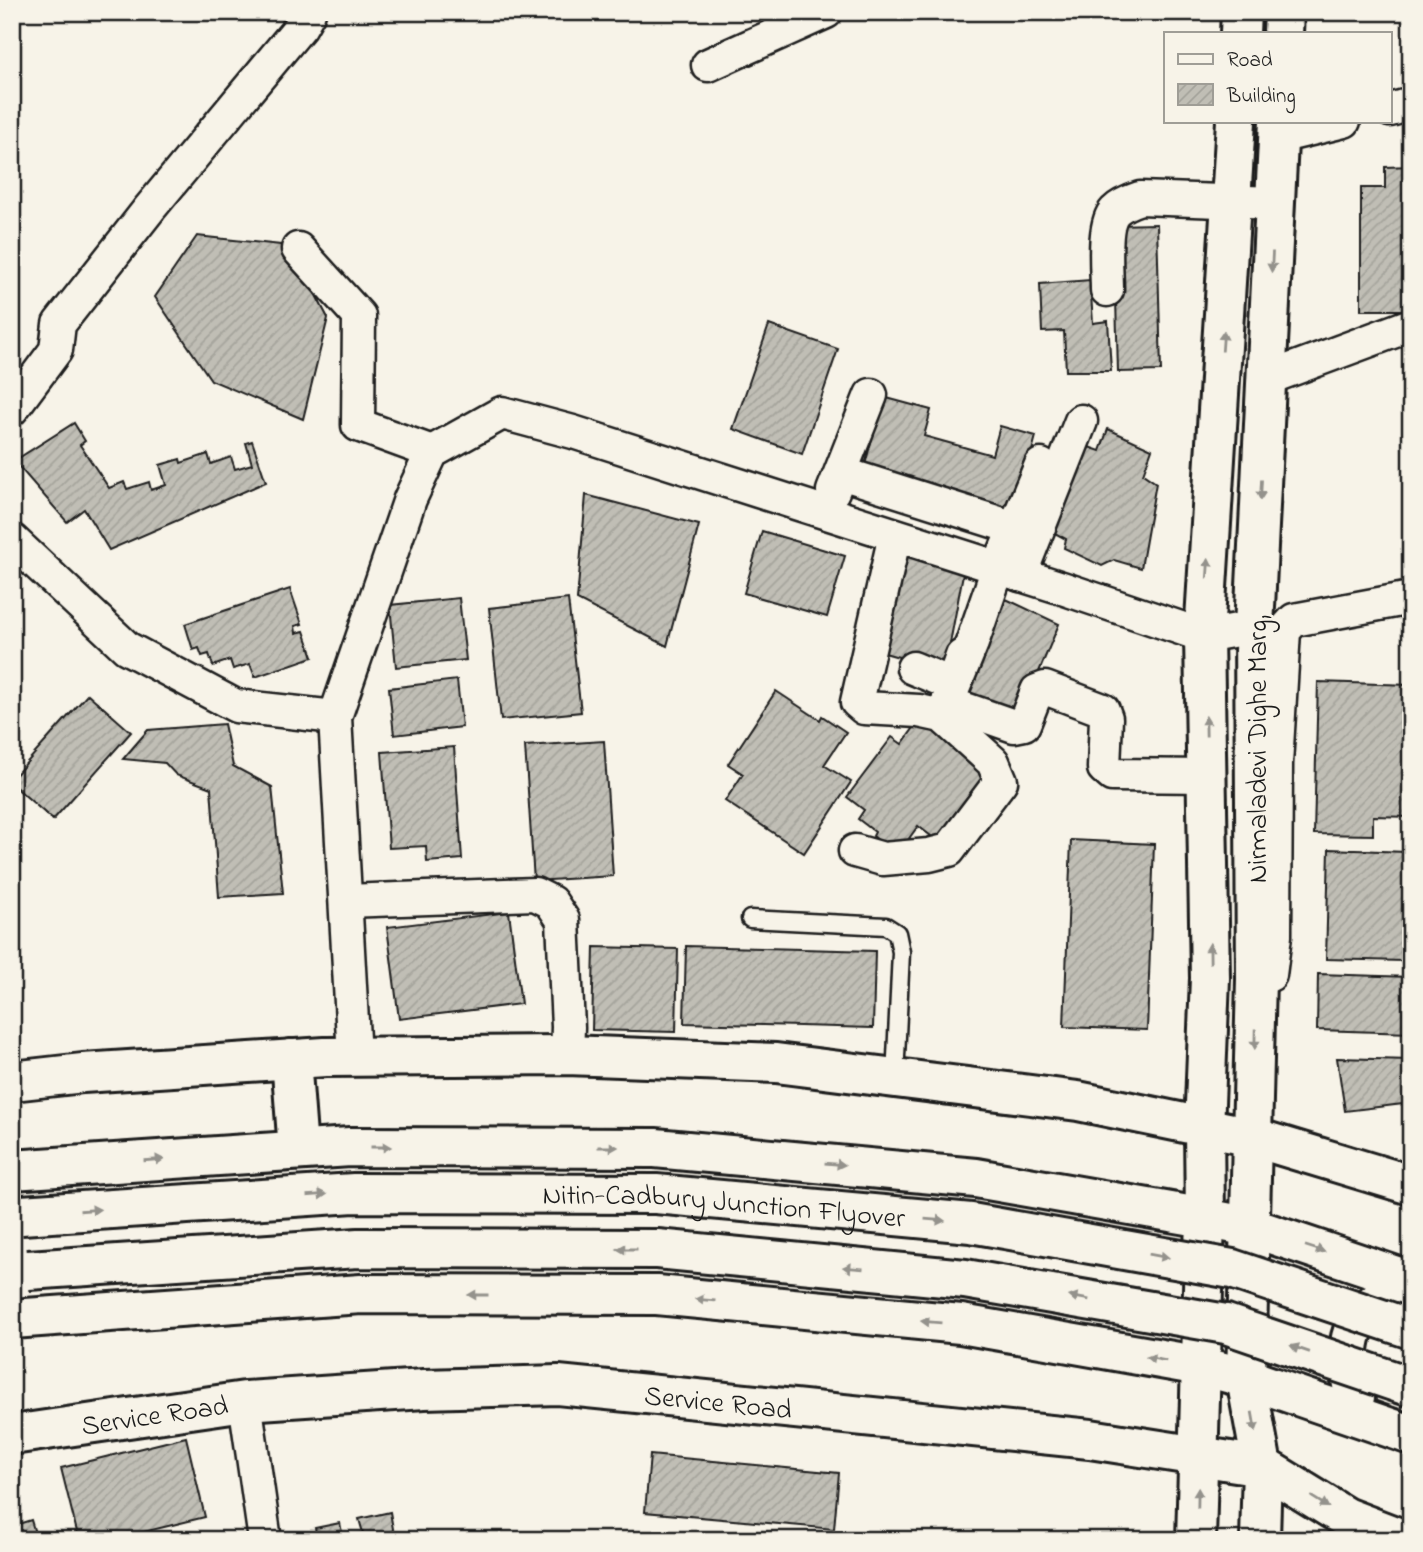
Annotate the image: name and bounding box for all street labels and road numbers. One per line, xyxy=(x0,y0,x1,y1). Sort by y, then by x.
street label: Nirmaladevi Dighe Marg, xyxy=(1239,615,1280,883)
street label: Nitin-Cadbury Junction Flyover xyxy=(542,1177,907,1241)
street label: Service Road xyxy=(642,1377,794,1433)
street label: Service Road xyxy=(79,1387,231,1449)

